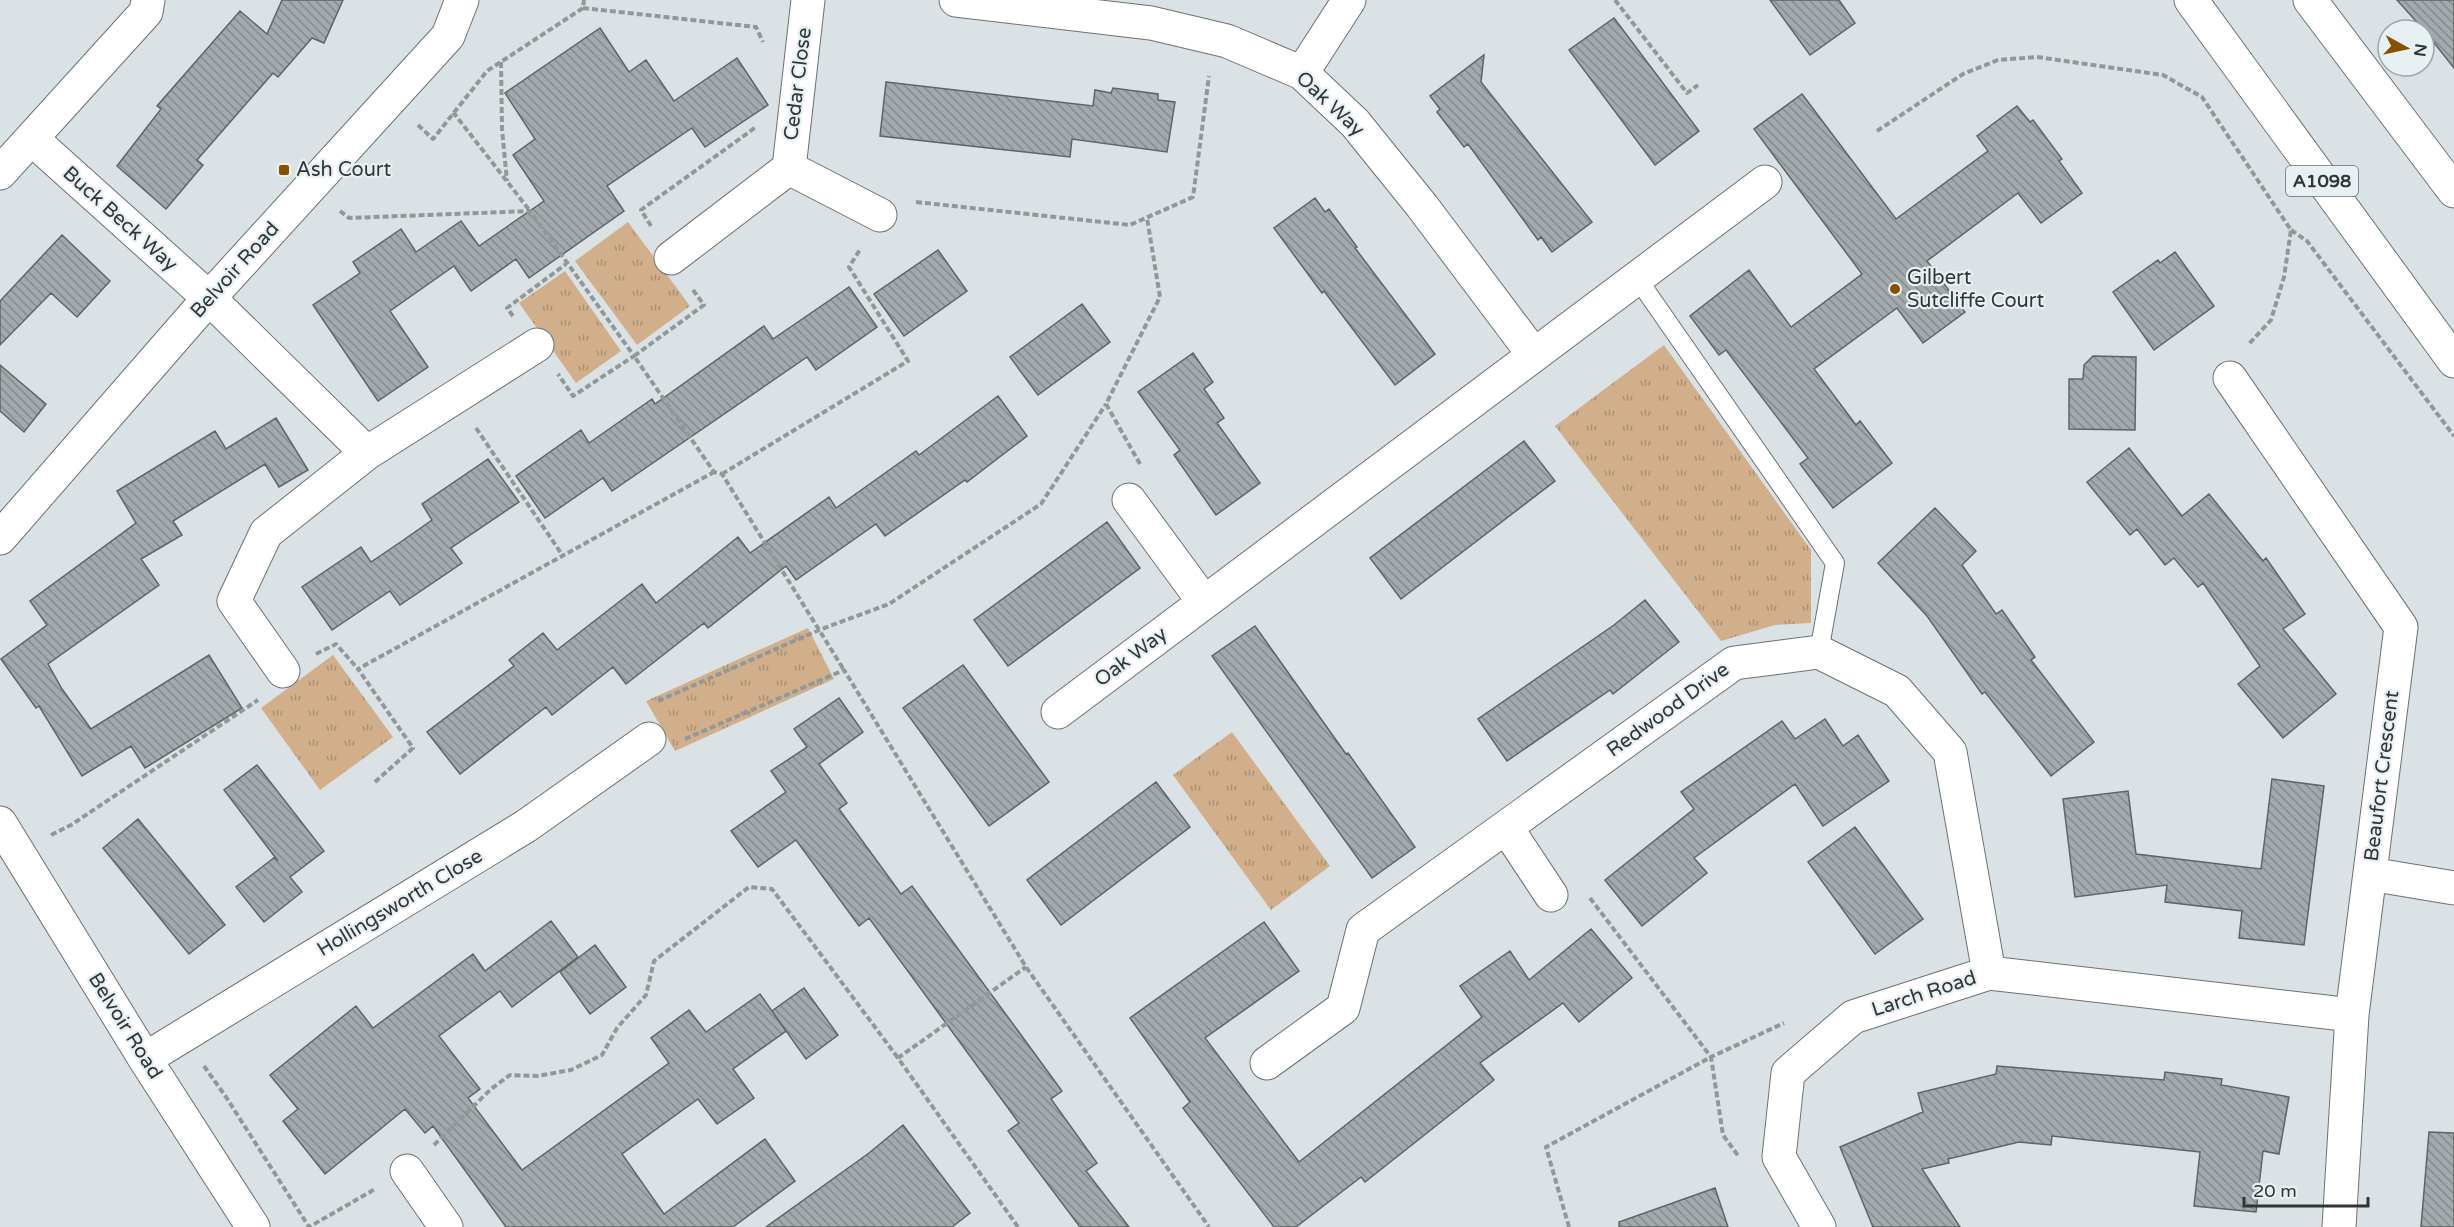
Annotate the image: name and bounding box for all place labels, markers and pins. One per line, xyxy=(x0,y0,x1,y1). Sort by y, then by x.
place label: Ash Court xyxy=(296,158,391,182)
marker: Ash Court xyxy=(277,163,291,177)
place label: Gilbert Sutcliffe Court xyxy=(1907,266,2044,313)
marker: Gilbert Sutcliffe Court xyxy=(1888,282,1902,296)

